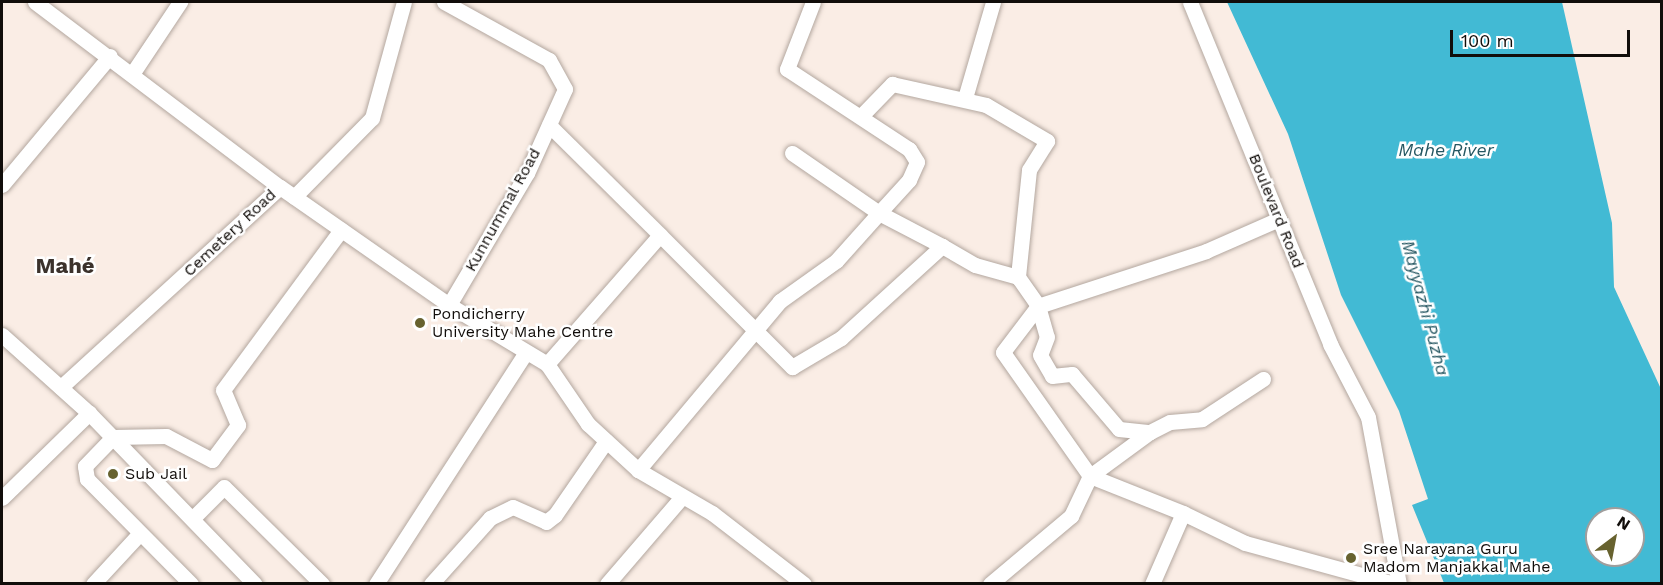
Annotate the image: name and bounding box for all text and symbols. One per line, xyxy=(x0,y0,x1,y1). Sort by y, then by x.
scale bar xyxy=(1453,18,1633,56)
text: 100 m xyxy=(1461,30,1514,51)
water label: Mahe River xyxy=(1398,139,1494,161)
street label: Kunnummal Road xyxy=(461,145,545,275)
street label: Boulevard Road xyxy=(1244,151,1308,271)
street label: Cemetery Road xyxy=(180,185,280,281)
water label: Mayyazhi Puzha xyxy=(1397,238,1453,378)
district label: Mahé xyxy=(35,253,95,279)
place label: Pondicherry University Mahe Centre xyxy=(432,304,614,342)
marker: Pondicherry University Mahe Centre xyxy=(413,316,427,330)
place label: Sub Jail xyxy=(125,464,188,484)
marker: Sub Jail xyxy=(106,467,120,481)
north arrow xyxy=(1585,507,1645,567)
text: N xyxy=(1614,512,1634,534)
place label: Sree Narayana Guru Madom Manjakkal Mahe xyxy=(1363,539,1551,577)
marker: Sree Narayana Guru Madom Manjakkal Mahe xyxy=(1344,551,1358,565)

